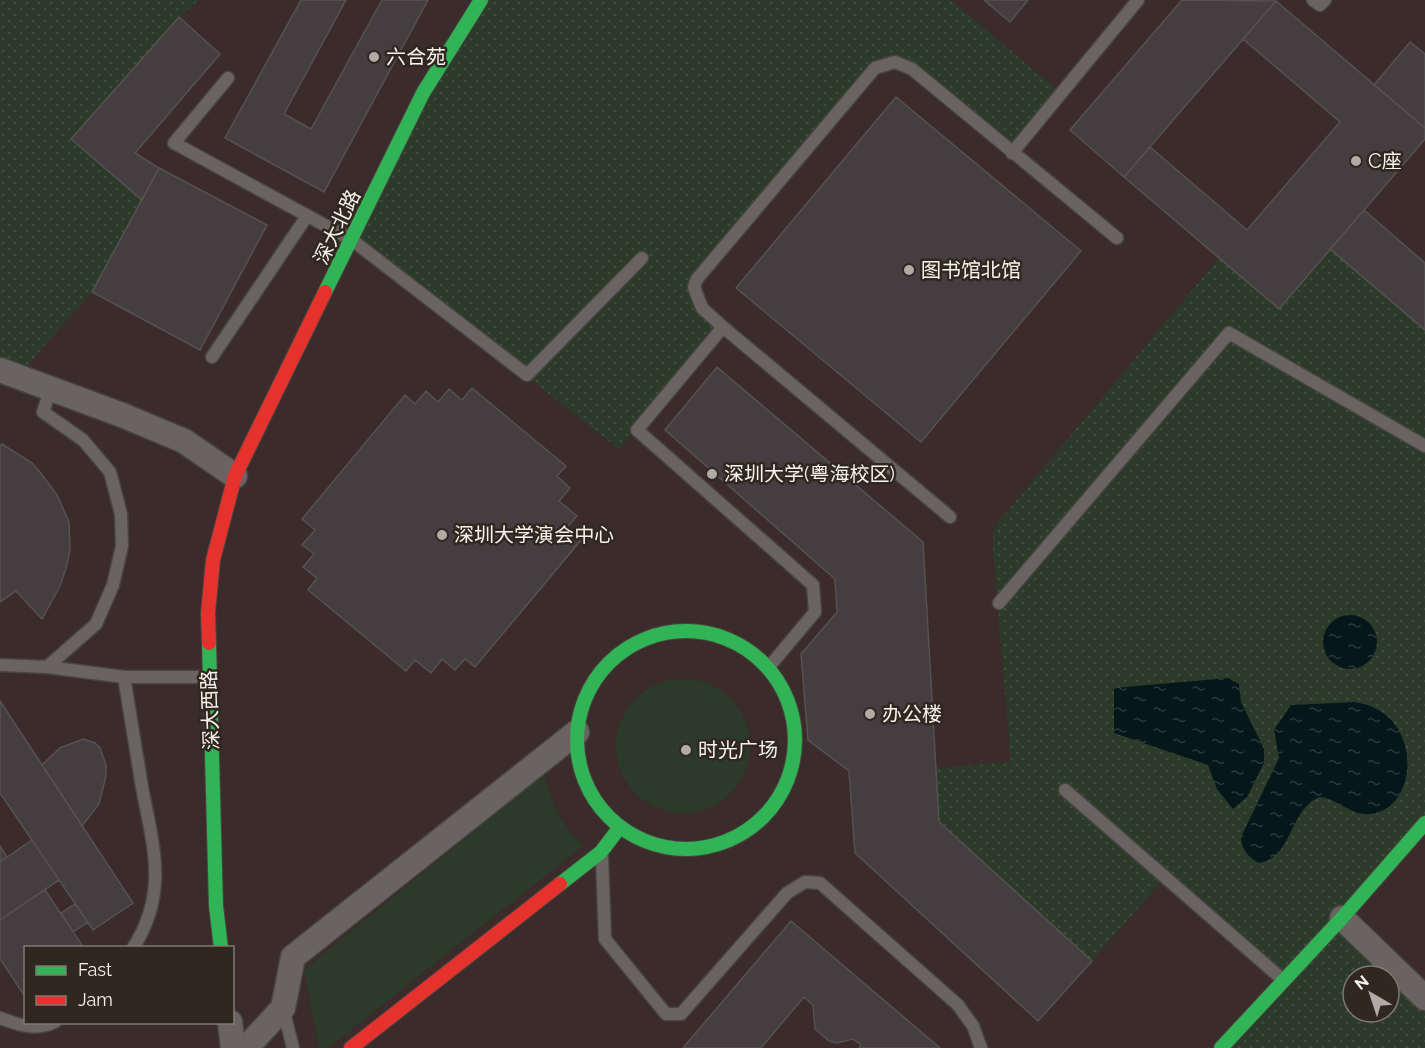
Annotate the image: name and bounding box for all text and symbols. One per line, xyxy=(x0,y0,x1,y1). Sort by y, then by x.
place label: 六合苑 xyxy=(386,45,446,69)
marker: 六合苑 xyxy=(367,50,381,64)
place label: C座 xyxy=(1368,149,1402,173)
marker: C座 xyxy=(1349,154,1363,168)
street label: 深大北路 xyxy=(309,186,365,268)
place label: 图书馆北馆 xyxy=(921,258,1021,282)
marker: 图书馆北馆 xyxy=(902,263,916,277)
place label: 深圳大学(粤海校区) xyxy=(724,462,895,486)
marker: 深圳大学(粤海校区) xyxy=(705,467,719,481)
place label: 深圳大学演会中心 xyxy=(454,523,614,547)
marker: 深圳大学演会中心 xyxy=(435,528,449,542)
street label: 深大西路 xyxy=(197,670,223,750)
place label: 办公楼 xyxy=(882,702,942,726)
marker: 办公楼 xyxy=(863,707,877,721)
place label: 时光广场 xyxy=(698,738,778,762)
marker: 时光广场 xyxy=(679,743,693,757)
legend xyxy=(24,946,234,1024)
text: Fast xyxy=(78,959,112,980)
north arrow xyxy=(1341,964,1401,1024)
text: N xyxy=(1351,972,1373,994)
text: Jam xyxy=(78,989,113,1010)

